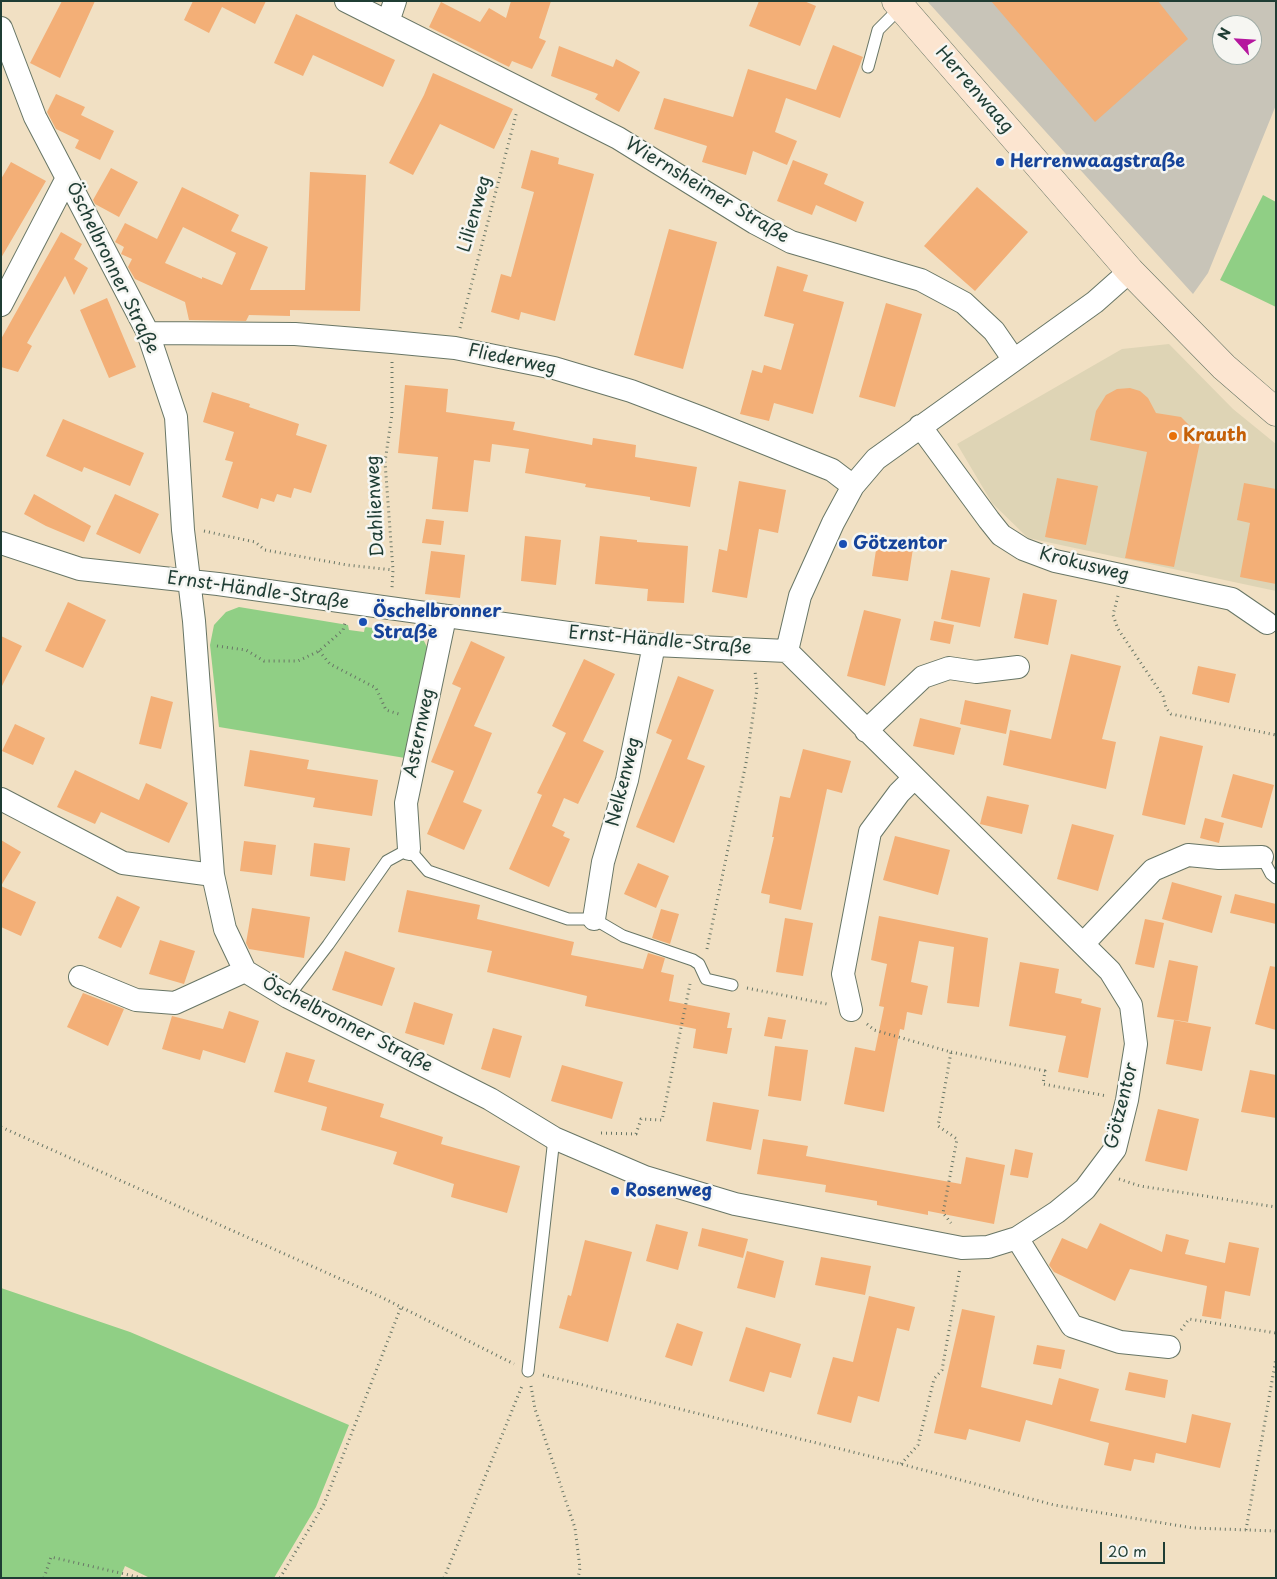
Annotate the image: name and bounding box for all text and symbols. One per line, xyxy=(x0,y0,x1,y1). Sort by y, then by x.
north arrow xyxy=(1212,15,1262,65)
text: N xyxy=(1212,24,1236,43)
street label: Herrenwaag xyxy=(930,42,1018,138)
street label: Wiernsheimer Straße xyxy=(621,134,793,248)
place label: Herrenwaagstraße xyxy=(1010,151,1185,173)
marker: Herrenwaagstraße xyxy=(994,156,1006,168)
street label: Lilienweg xyxy=(454,173,496,255)
street label: Öschelbronner Straße xyxy=(61,179,163,357)
street label: Fliederweg xyxy=(466,340,558,380)
place label: Krauth xyxy=(1183,425,1247,447)
marker: Krauth xyxy=(1167,430,1179,442)
street label: Dahlienweg xyxy=(363,455,389,557)
place label: Götzentor xyxy=(853,533,947,555)
marker: Götzentor xyxy=(837,538,849,550)
street label: Krokusweg xyxy=(1037,543,1131,587)
street label: Ernst-Händle-Straße xyxy=(166,568,350,614)
place label: Öschelbronner Straße xyxy=(373,601,502,644)
marker: Öschelbronner Straße xyxy=(357,616,369,628)
street label: Ernst-Händle-Straße xyxy=(568,622,752,660)
street label: Asternweg xyxy=(400,686,440,780)
street label: Nelkenweg xyxy=(602,735,646,829)
street label: Öschelbronner Straße xyxy=(258,973,436,1077)
street label: Götzentor xyxy=(1101,1061,1143,1151)
place label: Rosenweg xyxy=(625,1180,712,1202)
marker: Rosenweg xyxy=(609,1185,621,1197)
scale bar xyxy=(1102,1532,1167,1564)
text: 20 m xyxy=(1108,1539,1147,1562)

